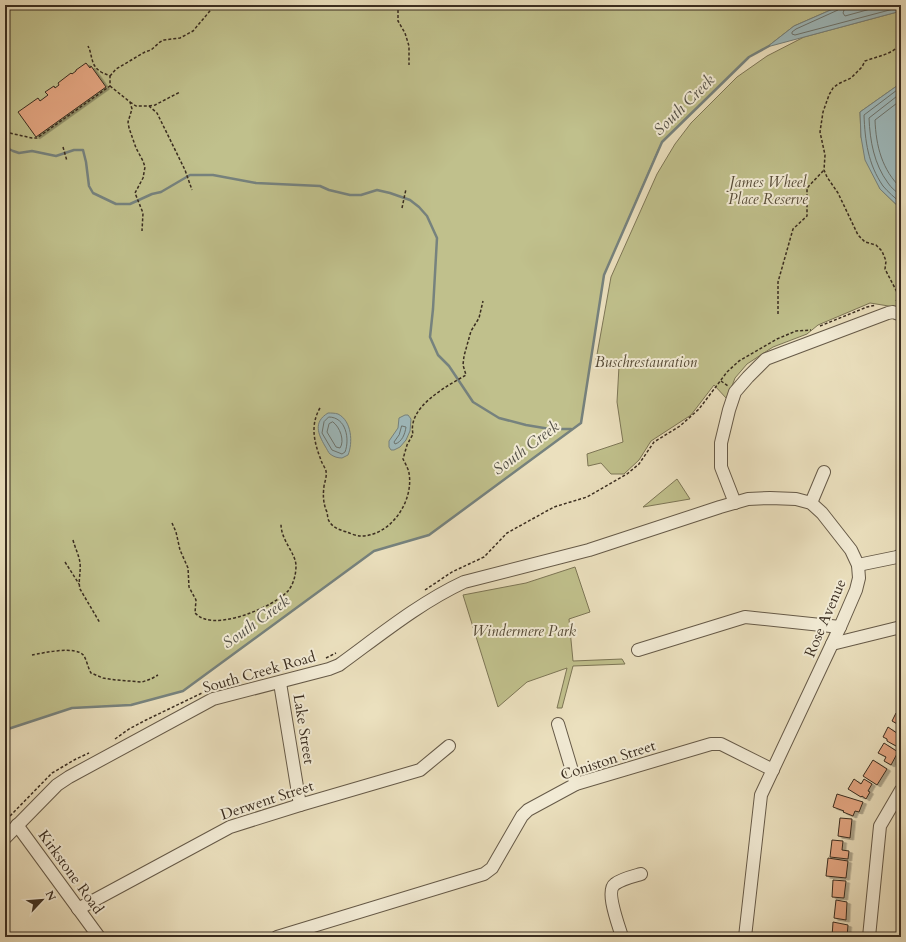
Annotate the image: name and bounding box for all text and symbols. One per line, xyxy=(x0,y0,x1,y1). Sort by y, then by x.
water label: South Creek xyxy=(649,69,720,140)
park label: James Wheel Place Reserve xyxy=(726,172,808,209)
park label: Buschrestauration xyxy=(595,352,698,372)
water label: South Creek xyxy=(488,416,564,480)
street label: Rose Avenue xyxy=(800,576,850,660)
water label: South Creek xyxy=(218,590,294,654)
park label: Windermere Park xyxy=(472,621,577,641)
street label: South Creek Road xyxy=(200,646,318,698)
street label: Lake Street xyxy=(289,693,319,766)
street label: Coniston Street xyxy=(558,735,658,785)
street label: Derwent Street xyxy=(218,775,316,824)
street label: Kirkstone Road xyxy=(34,826,108,918)
north arrow xyxy=(22,880,62,920)
text: N xyxy=(42,888,60,904)

